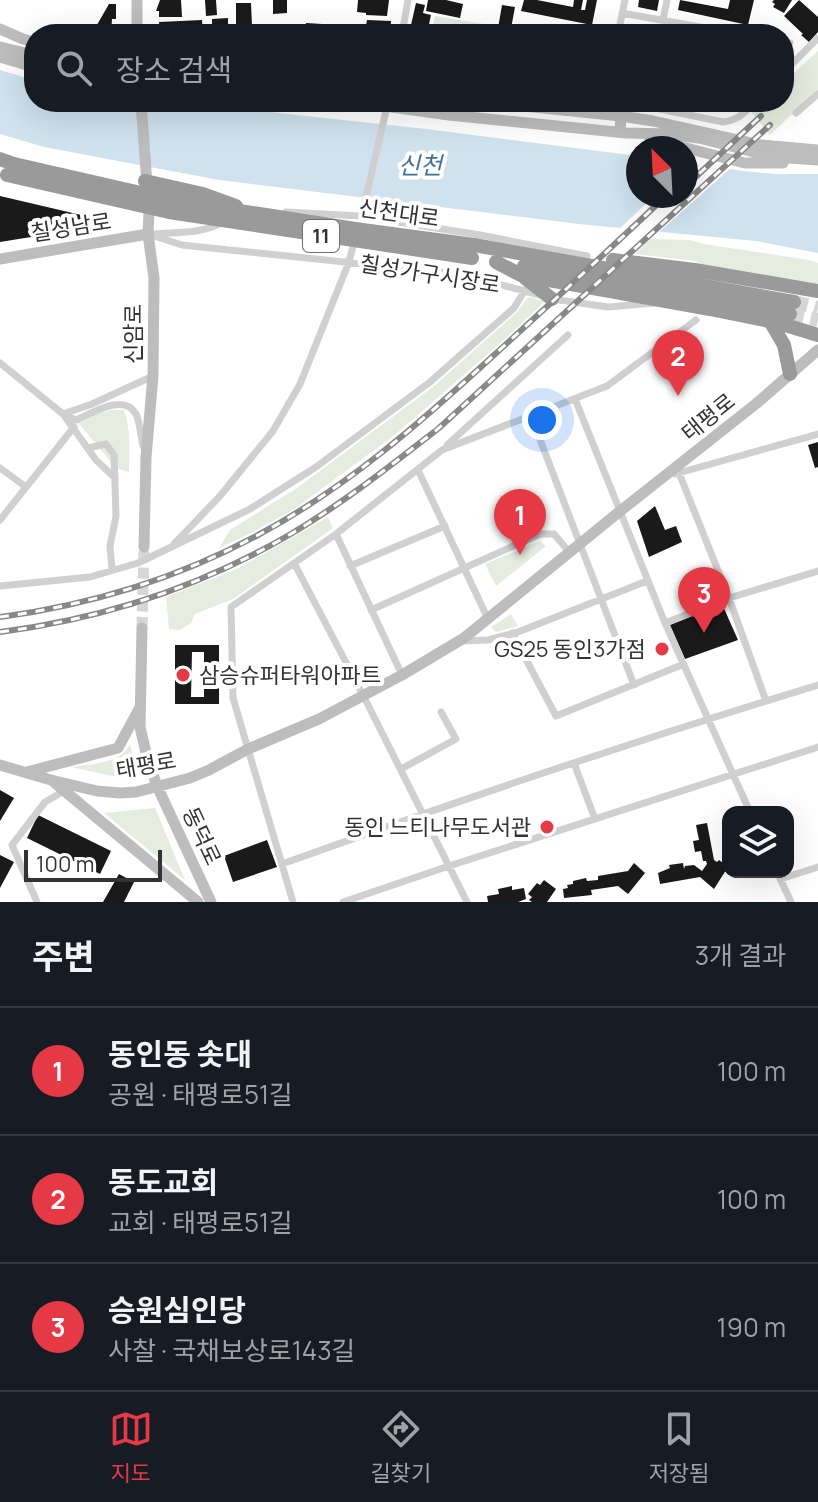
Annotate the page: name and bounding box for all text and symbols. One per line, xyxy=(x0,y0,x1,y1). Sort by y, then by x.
search box xyxy=(24,24,794,112)
icon: search xyxy=(52,46,96,90)
text: 장소 검색 xyxy=(116,49,232,90)
north arrow xyxy=(626,136,698,208)
water label: 신천 xyxy=(398,148,445,181)
street label: 신천대로 xyxy=(357,193,441,233)
street label: 칠성남로 xyxy=(29,206,113,248)
road number: 11 xyxy=(303,220,339,252)
street label: 칠성가구시장로 xyxy=(358,248,502,300)
street label: 신암로 xyxy=(118,304,148,364)
pin: 2 xyxy=(652,330,704,396)
street label: 태평로 xyxy=(675,386,741,448)
your location xyxy=(522,400,562,440)
pin: 1 xyxy=(494,489,546,555)
pin: 3 xyxy=(678,567,730,633)
place label: GS25 동인3가점 xyxy=(494,634,646,664)
marker: GS25 동인3가점 xyxy=(653,640,671,658)
place label: 삼승슈퍼타워아파트 xyxy=(199,660,381,690)
marker: 삼승슈퍼타워아파트 xyxy=(174,666,192,684)
street label: 태평로 xyxy=(113,745,179,785)
street label: 동덕로 xyxy=(176,802,228,870)
map controls xyxy=(722,806,794,878)
button: layers xyxy=(722,806,794,878)
place label: 동인 느티나무도서관 xyxy=(344,812,531,842)
marker: 동인 느티나무도서관 xyxy=(538,818,556,836)
scale bar xyxy=(24,846,162,882)
text: 100 m xyxy=(36,849,94,879)
text: 주변 xyxy=(32,933,95,979)
text: 3개 결과 xyxy=(695,937,786,973)
text: 동인동 솟대 xyxy=(108,1033,252,1074)
text: 1 xyxy=(52,1053,64,1089)
text: 100 m xyxy=(717,1053,786,1089)
text: 공원 · 태평로51길 xyxy=(108,1076,293,1112)
text: 동도교회 xyxy=(108,1161,218,1202)
text: 2 xyxy=(50,1181,66,1217)
text: 100 m xyxy=(717,1181,786,1217)
text: 교회 · 태평로51길 xyxy=(108,1204,293,1240)
text: 승원심인당 xyxy=(108,1289,246,1330)
text: 3 xyxy=(50,1309,66,1345)
text: 190 m xyxy=(717,1309,786,1345)
text: 사찰 · 국채보상로143길 xyxy=(108,1332,356,1368)
tab: 지도 xyxy=(109,1407,153,1488)
tab: 길찾기 xyxy=(370,1407,431,1488)
tab: 저장됨 xyxy=(648,1407,709,1488)

